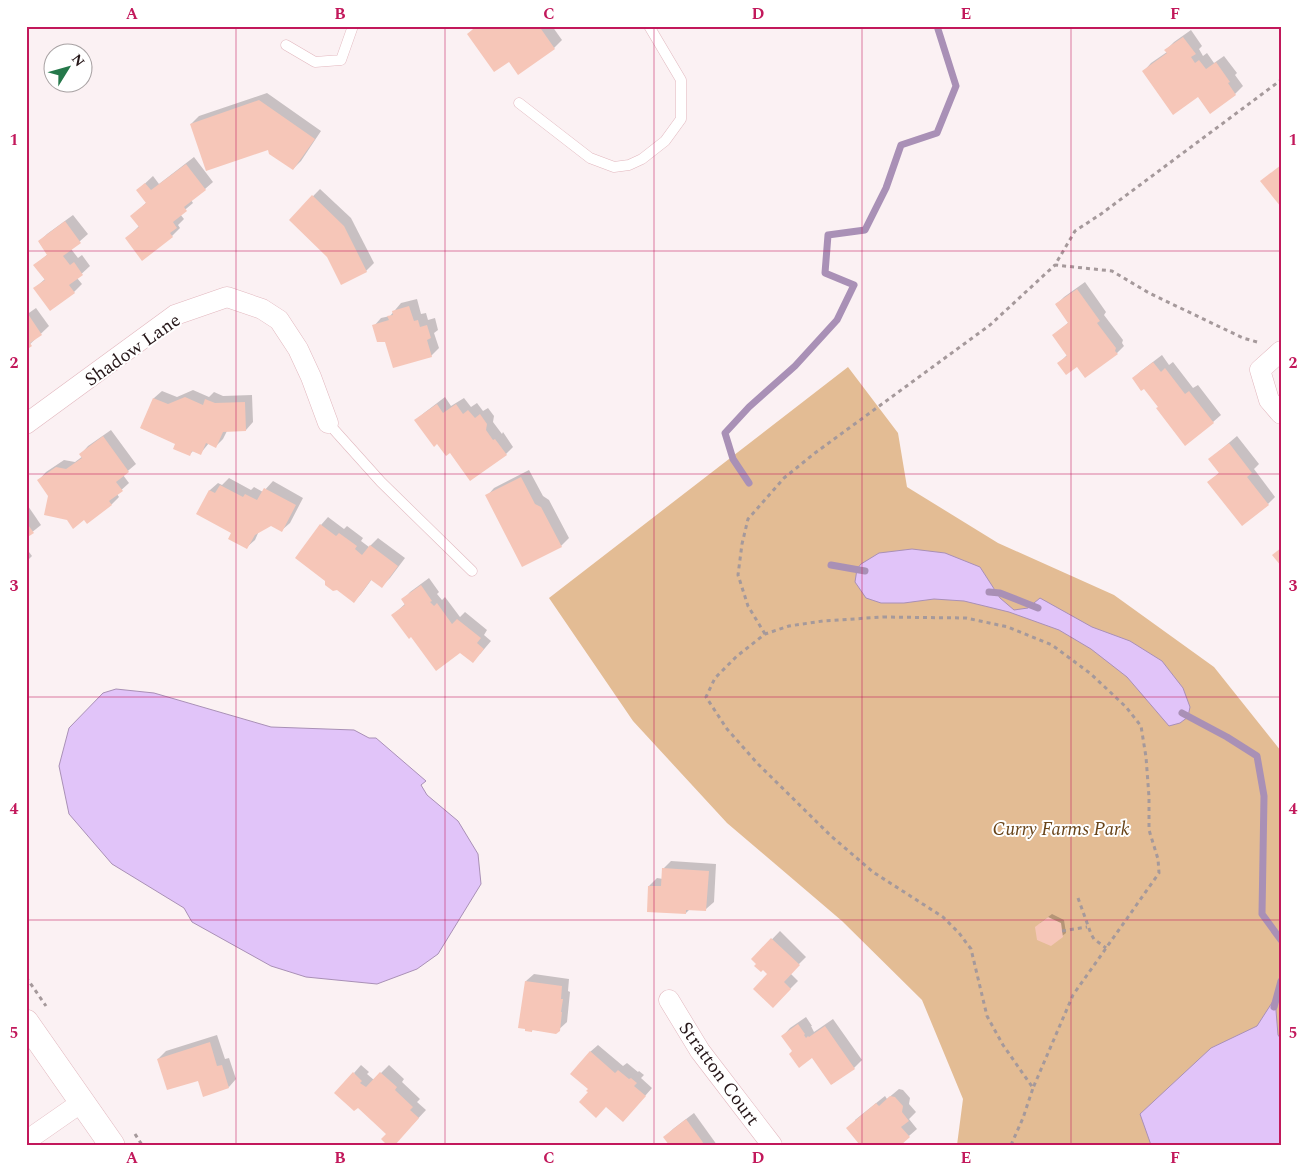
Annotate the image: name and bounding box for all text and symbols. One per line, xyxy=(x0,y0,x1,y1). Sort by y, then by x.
text: A xyxy=(126,2,139,26)
text: B xyxy=(334,2,346,26)
text: C xyxy=(543,2,555,26)
text: D xyxy=(752,2,765,26)
text: E xyxy=(961,2,971,26)
text: F xyxy=(1170,2,1180,26)
north arrow xyxy=(42,42,92,92)
text: N xyxy=(66,50,90,71)
text: 1 xyxy=(10,128,18,152)
text: 1 xyxy=(1289,128,1297,152)
street label: Shadow Lane xyxy=(79,306,187,394)
text: 2 xyxy=(10,351,19,375)
text: 2 xyxy=(1289,351,1298,375)
text: 3 xyxy=(10,574,19,598)
text: 3 xyxy=(1289,574,1298,598)
text: 4 xyxy=(10,797,19,821)
text: 4 xyxy=(1289,797,1298,821)
park label: Curry Farms Park xyxy=(992,815,1130,844)
street label: Stratton Court xyxy=(671,1016,767,1132)
text: 5 xyxy=(10,1021,18,1045)
text: 5 xyxy=(1289,1021,1297,1045)
text: A xyxy=(126,1146,139,1170)
text: B xyxy=(334,1146,346,1170)
text: C xyxy=(543,1146,555,1170)
text: D xyxy=(752,1146,765,1170)
text: E xyxy=(961,1146,971,1170)
text: F xyxy=(1170,1146,1180,1170)

